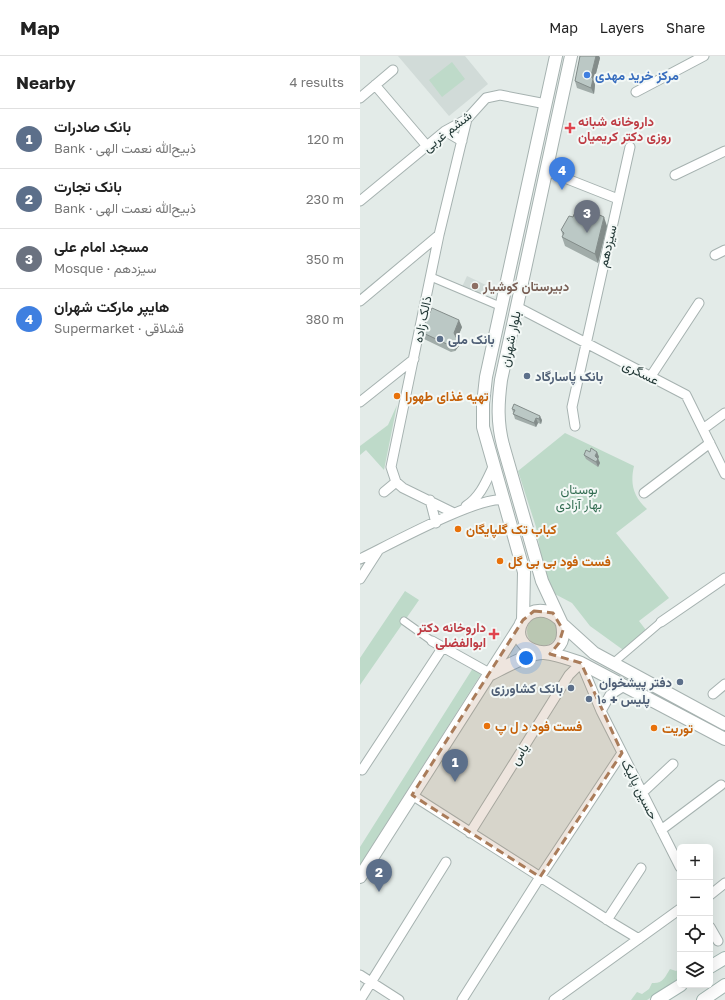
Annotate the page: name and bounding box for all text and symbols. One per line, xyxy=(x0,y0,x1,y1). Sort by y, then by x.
text: Map xyxy=(20,16,60,39)
text: Map xyxy=(549,19,578,36)
text: Layers xyxy=(600,19,644,36)
text: Share xyxy=(666,19,705,36)
place label: مرکز خرید مهدی xyxy=(595,67,679,84)
marker: مرکز خرید مهدی xyxy=(582,70,592,80)
text: Nearby xyxy=(16,72,76,93)
text: 4 results xyxy=(290,74,344,90)
street label: ششم غربی xyxy=(419,107,475,156)
place label: داروخانه شبانه روزی دکتر کریمیان xyxy=(578,113,672,145)
text: بانک صادرات xyxy=(54,117,131,135)
marker: داروخانه شبانه روزی دکتر کریمیان xyxy=(565,123,575,133)
text: 1 xyxy=(26,131,32,147)
text: 120 m xyxy=(307,131,344,147)
text: Bank · ذبیح‌الله نعمت الهی xyxy=(54,140,196,156)
pin: 4 xyxy=(549,157,575,190)
text: بانک تجارت xyxy=(54,177,122,195)
text: 2 xyxy=(25,191,33,207)
text: 230 m xyxy=(306,191,344,207)
text: Bank · ذبیح‌الله نعمت الهی xyxy=(54,200,196,216)
pin: 3 xyxy=(574,200,600,233)
street label: سیزدهم xyxy=(594,223,621,269)
text: مسجد امام علی xyxy=(54,237,149,255)
text: 3 xyxy=(25,251,33,267)
text: 350 m xyxy=(306,251,344,267)
text: Mosque · سیزدهم xyxy=(54,260,157,276)
place label: دبیرستان کوشیار xyxy=(482,278,569,295)
marker: دبیرستان کوشیار xyxy=(470,281,480,291)
street label: ذالک زاده xyxy=(409,294,436,344)
text: هایپر مارکت شهران xyxy=(54,297,169,315)
street label: بلوار شهران xyxy=(496,309,525,369)
text: 4 xyxy=(25,311,33,327)
text: 380 m xyxy=(306,311,344,327)
text: Supermarket · قشلاقی xyxy=(54,320,184,336)
place label: بانک ملی xyxy=(448,331,495,347)
marker: بانک ملی xyxy=(435,334,445,344)
street label: عسگری xyxy=(620,356,662,389)
place label: بانک پاسارگاد xyxy=(535,368,603,386)
marker: بانک پاسارگاد xyxy=(522,371,532,381)
place label: تهیه غذای طهورا xyxy=(405,388,489,405)
marker: تهیه غذای طهورا xyxy=(392,391,402,401)
park label: بوستان بهار آزادی xyxy=(556,481,602,513)
place label: کباب تک گلپایگان xyxy=(466,521,557,539)
marker: کباب تک گلپایگان xyxy=(453,524,463,534)
place label: فست فود بی بی گل xyxy=(508,553,611,570)
marker: فست فود بی بی گل xyxy=(495,556,505,566)
place label: داروخانه دکتر ابوالفضلی xyxy=(416,619,486,651)
marker: داروخانه دکتر ابوالفضلی xyxy=(489,629,499,639)
your location xyxy=(516,648,536,668)
place label: دفتر پیشخوان xyxy=(599,674,672,692)
marker: دفتر پیشخوان xyxy=(675,677,685,687)
place label: بانک کشاورزی xyxy=(491,680,563,697)
marker: بانک کشاورزی xyxy=(566,683,576,693)
place label: پلیس + ۱۰ xyxy=(597,691,650,709)
marker: پلیس + ۱۰ xyxy=(584,694,594,704)
place label: فست فود د ل پ xyxy=(495,718,582,736)
place label: توریت xyxy=(662,720,693,737)
marker: فست فود د ل پ xyxy=(482,721,492,731)
marker: توریت xyxy=(649,723,659,733)
street label: یاس xyxy=(506,740,533,768)
pin: 1 xyxy=(442,749,468,782)
street label: حسین پالیک xyxy=(616,756,662,823)
map controls xyxy=(677,844,713,988)
button: + xyxy=(677,844,713,880)
pin: 2 xyxy=(366,859,392,892)
button: − xyxy=(677,880,713,916)
button: locate xyxy=(677,916,713,952)
button: layers xyxy=(677,952,713,988)

